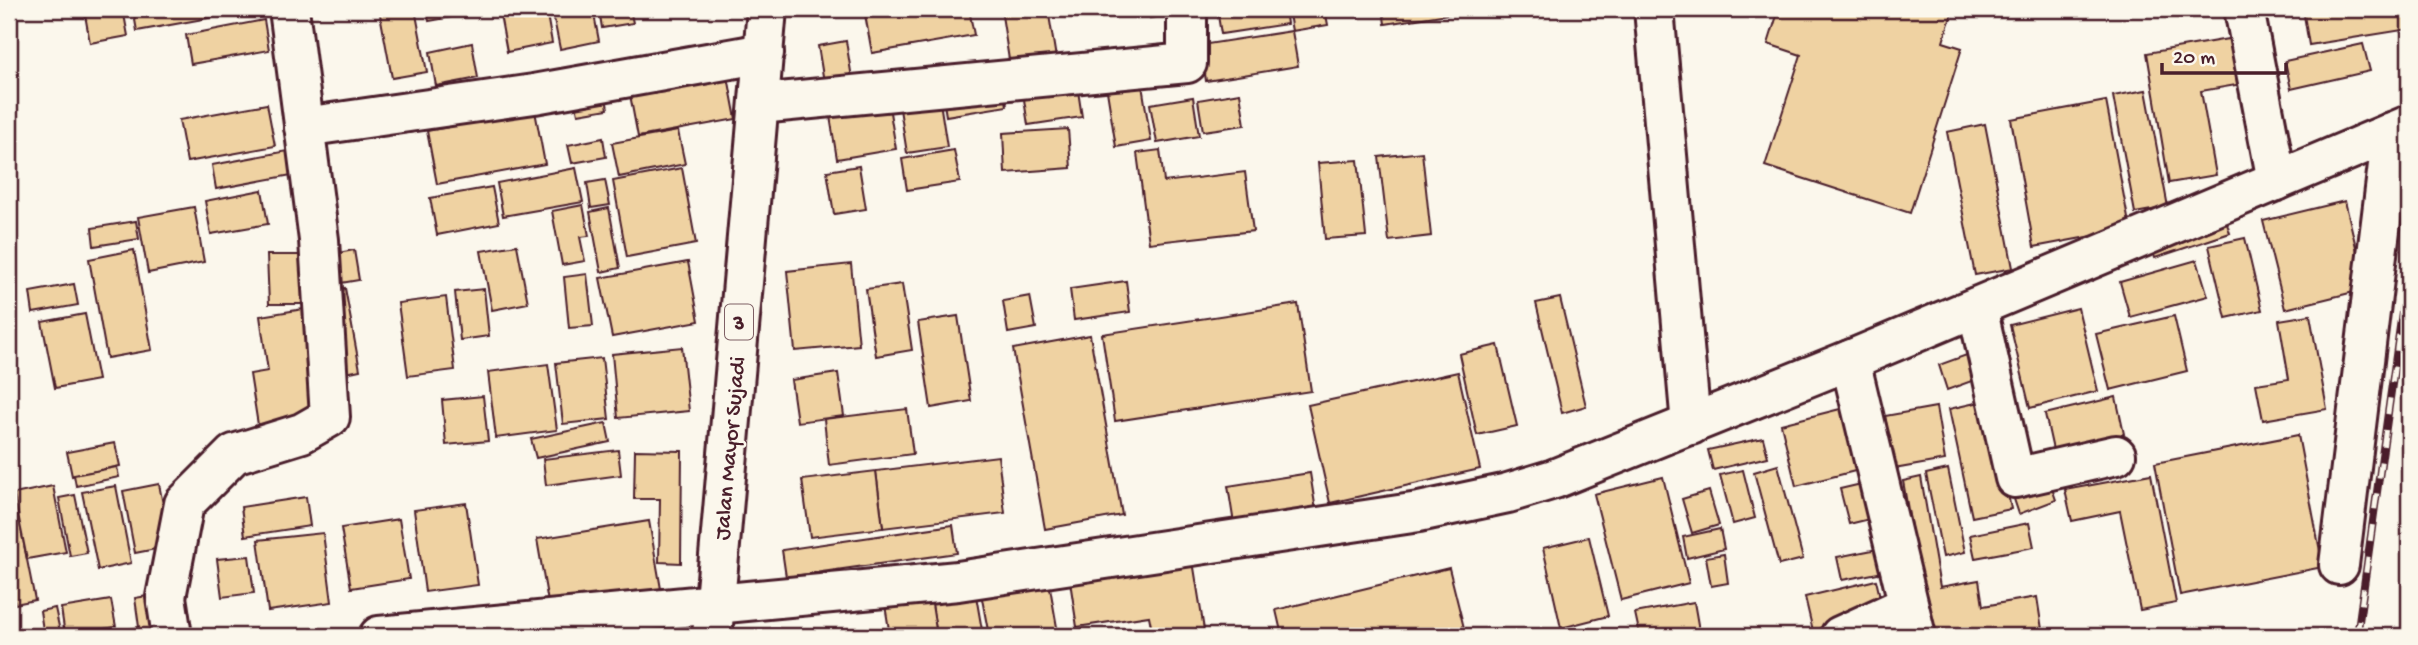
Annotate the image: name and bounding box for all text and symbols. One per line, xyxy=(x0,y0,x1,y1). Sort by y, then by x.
scale bar xyxy=(2162,32,2287,76)
text: 20 m xyxy=(2173,47,2215,72)
road number: 3 xyxy=(725,304,753,340)
street label: Jalan Mayor Sujadi xyxy=(710,355,753,541)

